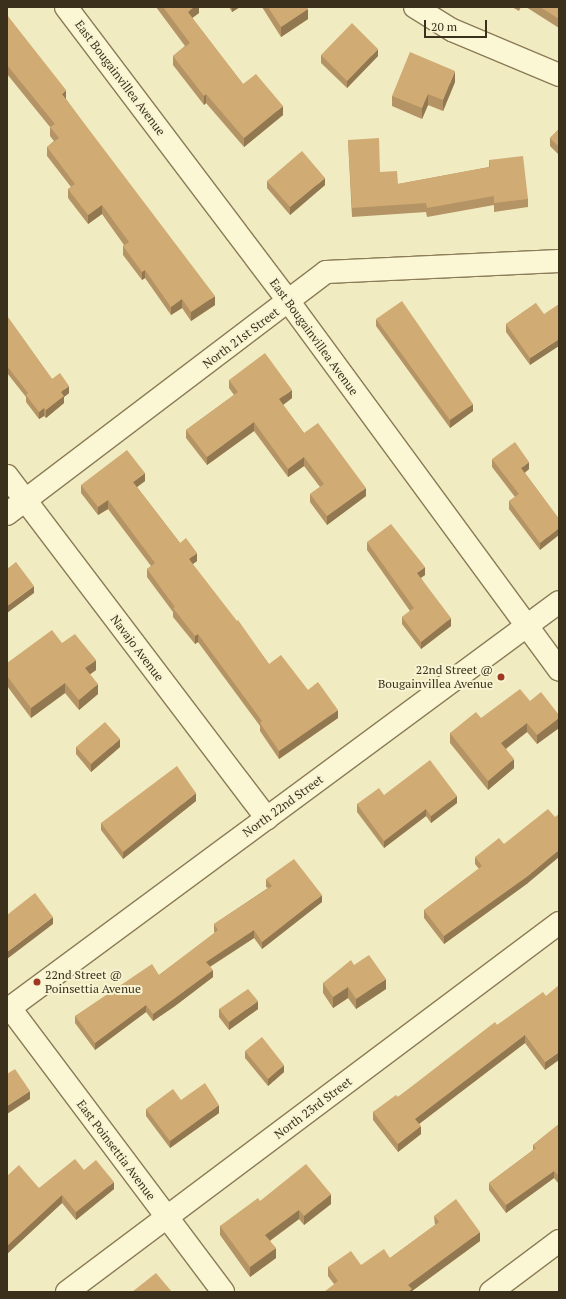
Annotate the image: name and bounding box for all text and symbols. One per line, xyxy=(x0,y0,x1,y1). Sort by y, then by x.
scale bar xyxy=(426,12,489,38)
street label: East Bougainvillea Avenue xyxy=(72,17,168,139)
text: 20 m xyxy=(431,19,457,34)
street label: East Bougainvillea Avenue xyxy=(267,276,361,398)
street label: North 21st Street xyxy=(200,305,282,371)
street label: Navajo Avenue xyxy=(107,612,167,684)
place label: 22nd Street @ Bougainvillea Avenue xyxy=(378,663,493,691)
marker: 22nd Street @ Bougainvillea Avenue xyxy=(496,672,506,682)
street label: North 22nd Street xyxy=(240,772,326,840)
place label: 22nd Street @ Poinsettia Avenue xyxy=(45,968,141,996)
marker: 22nd Street @ Poinsettia Avenue xyxy=(32,977,42,987)
street label: North 23rd Street xyxy=(271,1074,355,1142)
street label: East Poinsettia Avenue xyxy=(74,1097,158,1203)

